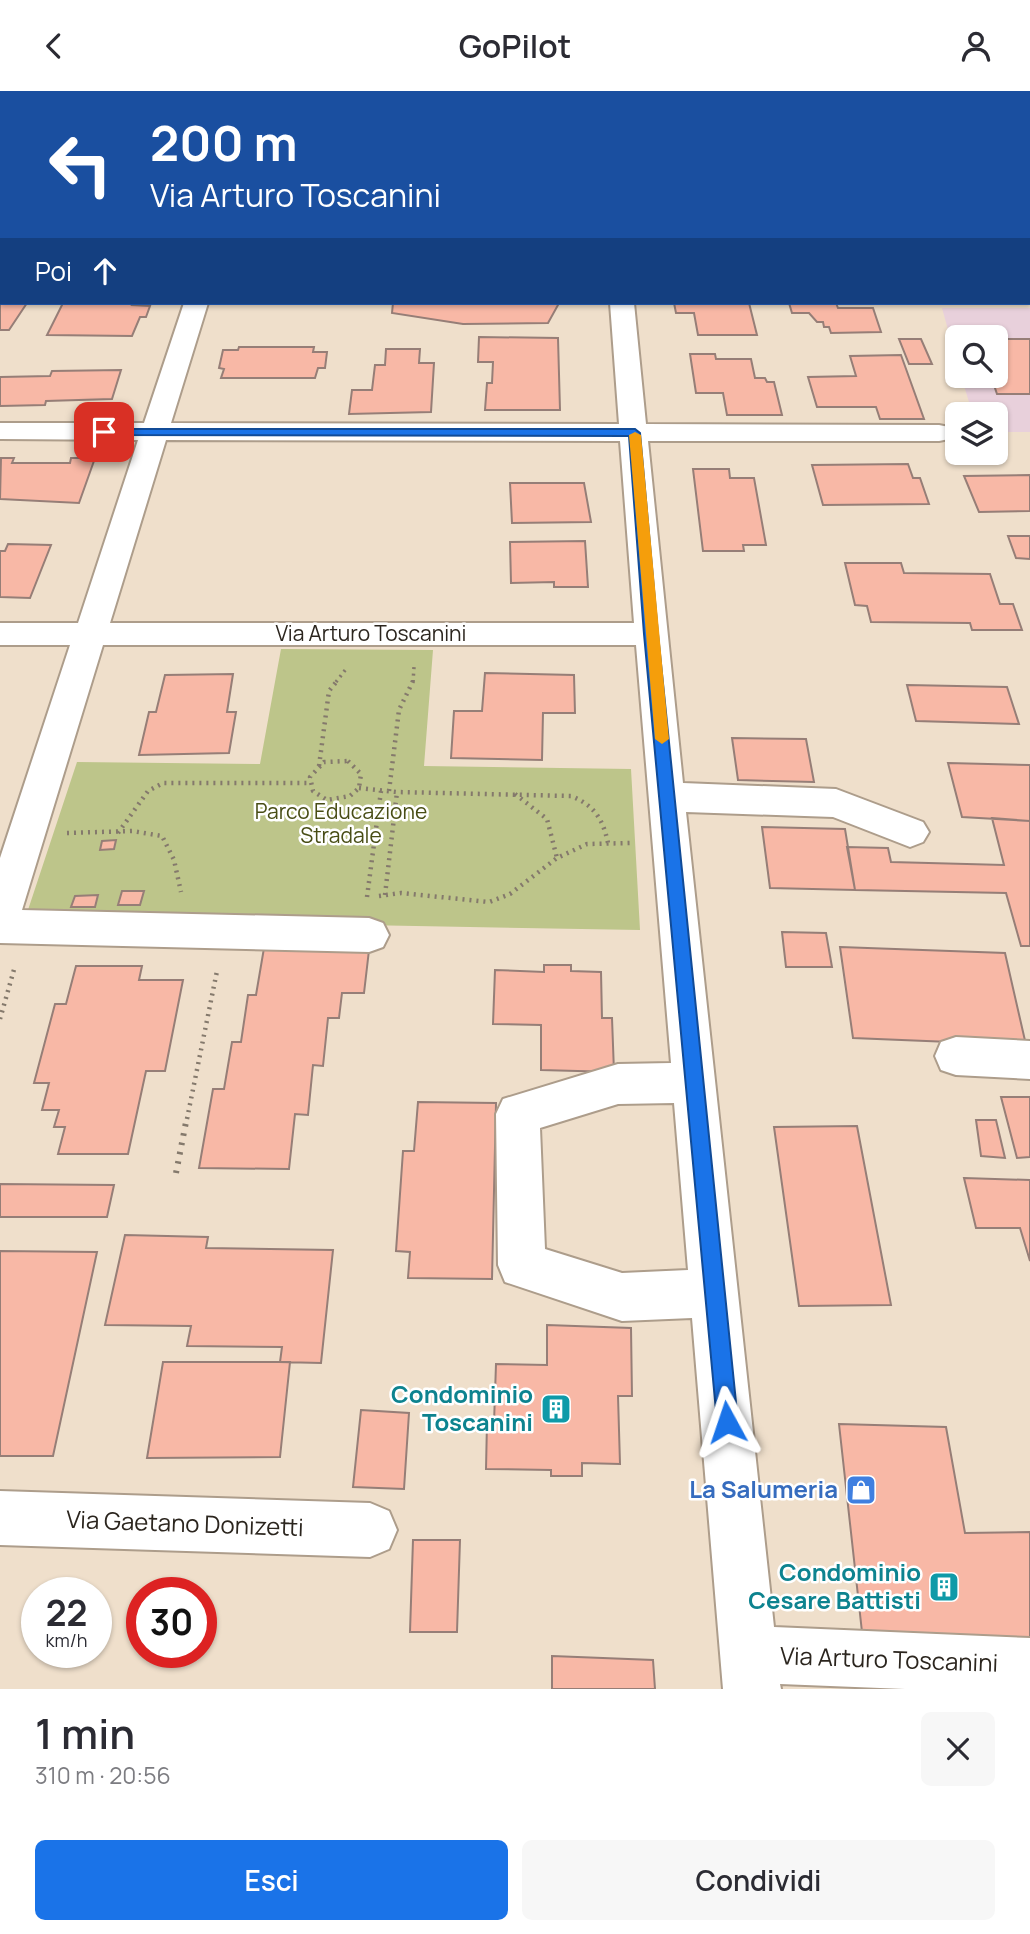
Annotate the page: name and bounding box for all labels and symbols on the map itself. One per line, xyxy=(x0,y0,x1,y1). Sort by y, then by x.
pin xyxy=(74,402,134,462)
street label: Via Arturo Toscanini xyxy=(276,619,466,647)
park label: Parco Educazione Stradale xyxy=(255,797,427,849)
place label: Condominio Toscanini xyxy=(391,1377,533,1438)
position arrow xyxy=(690,1385,764,1459)
building icon: Condominio Toscanini xyxy=(539,1392,573,1426)
place label: La Salumeria xyxy=(689,1472,838,1505)
shop icon: La Salumeria xyxy=(844,1473,878,1507)
street label: Via Gaetano Donizetti xyxy=(66,1502,304,1543)
place label: Condominio Cesare Battisti xyxy=(748,1555,921,1616)
building icon: Condominio Cesare Battisti xyxy=(927,1570,961,1604)
speed limit sign: 30 xyxy=(126,1577,217,1668)
street label: Via Arturo Toscanini xyxy=(779,1638,999,1679)

